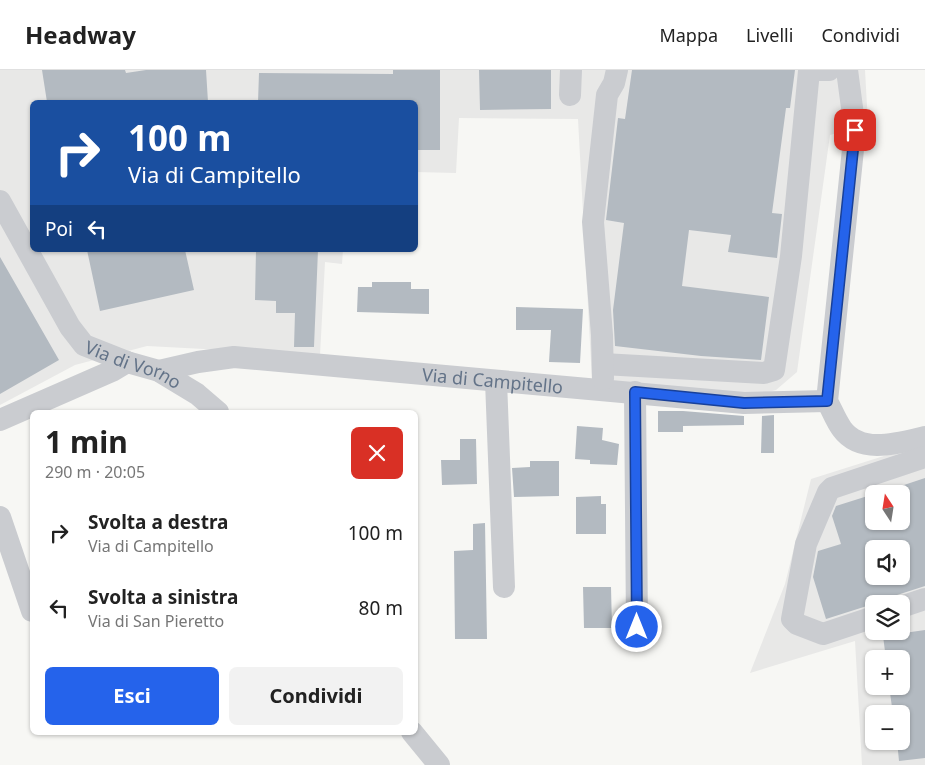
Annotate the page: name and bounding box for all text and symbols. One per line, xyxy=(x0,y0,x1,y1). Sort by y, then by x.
text: Headway xyxy=(25,18,136,51)
text: Mappa xyxy=(659,23,718,47)
text: Livelli xyxy=(746,23,793,47)
text: Condividi xyxy=(821,23,900,47)
pin xyxy=(834,109,876,151)
text: 100 m xyxy=(128,114,231,161)
icon: arrive xyxy=(841,116,869,144)
icon: right xyxy=(45,120,110,185)
text: Via di Campitello xyxy=(128,159,301,189)
icon: left xyxy=(83,215,111,243)
text: Poi xyxy=(45,216,73,242)
street label: Via di Vorno xyxy=(82,335,186,394)
street label: Via di Campitello xyxy=(421,362,564,399)
text: 1 min xyxy=(45,421,128,462)
button: close xyxy=(351,427,403,479)
text: 290 m · 20:05 xyxy=(45,461,145,483)
north arrow xyxy=(865,485,910,530)
map controls xyxy=(865,485,910,750)
text: Svolta a destra xyxy=(88,509,228,535)
icon: right xyxy=(45,519,73,547)
text: 100 m xyxy=(348,520,403,546)
text: Via di Campitello xyxy=(88,535,214,557)
button: sound xyxy=(865,540,910,585)
text: Svolta a sinistra xyxy=(88,584,238,610)
icon: left xyxy=(45,594,73,622)
text: 80 m xyxy=(359,595,403,621)
button: layers xyxy=(865,595,910,640)
position arrow xyxy=(610,600,662,652)
text: Via di San Pieretto xyxy=(88,610,224,632)
button: + xyxy=(865,650,910,695)
button: Esci xyxy=(45,667,219,725)
button: Condividi xyxy=(229,667,403,725)
button: − xyxy=(865,705,910,750)

